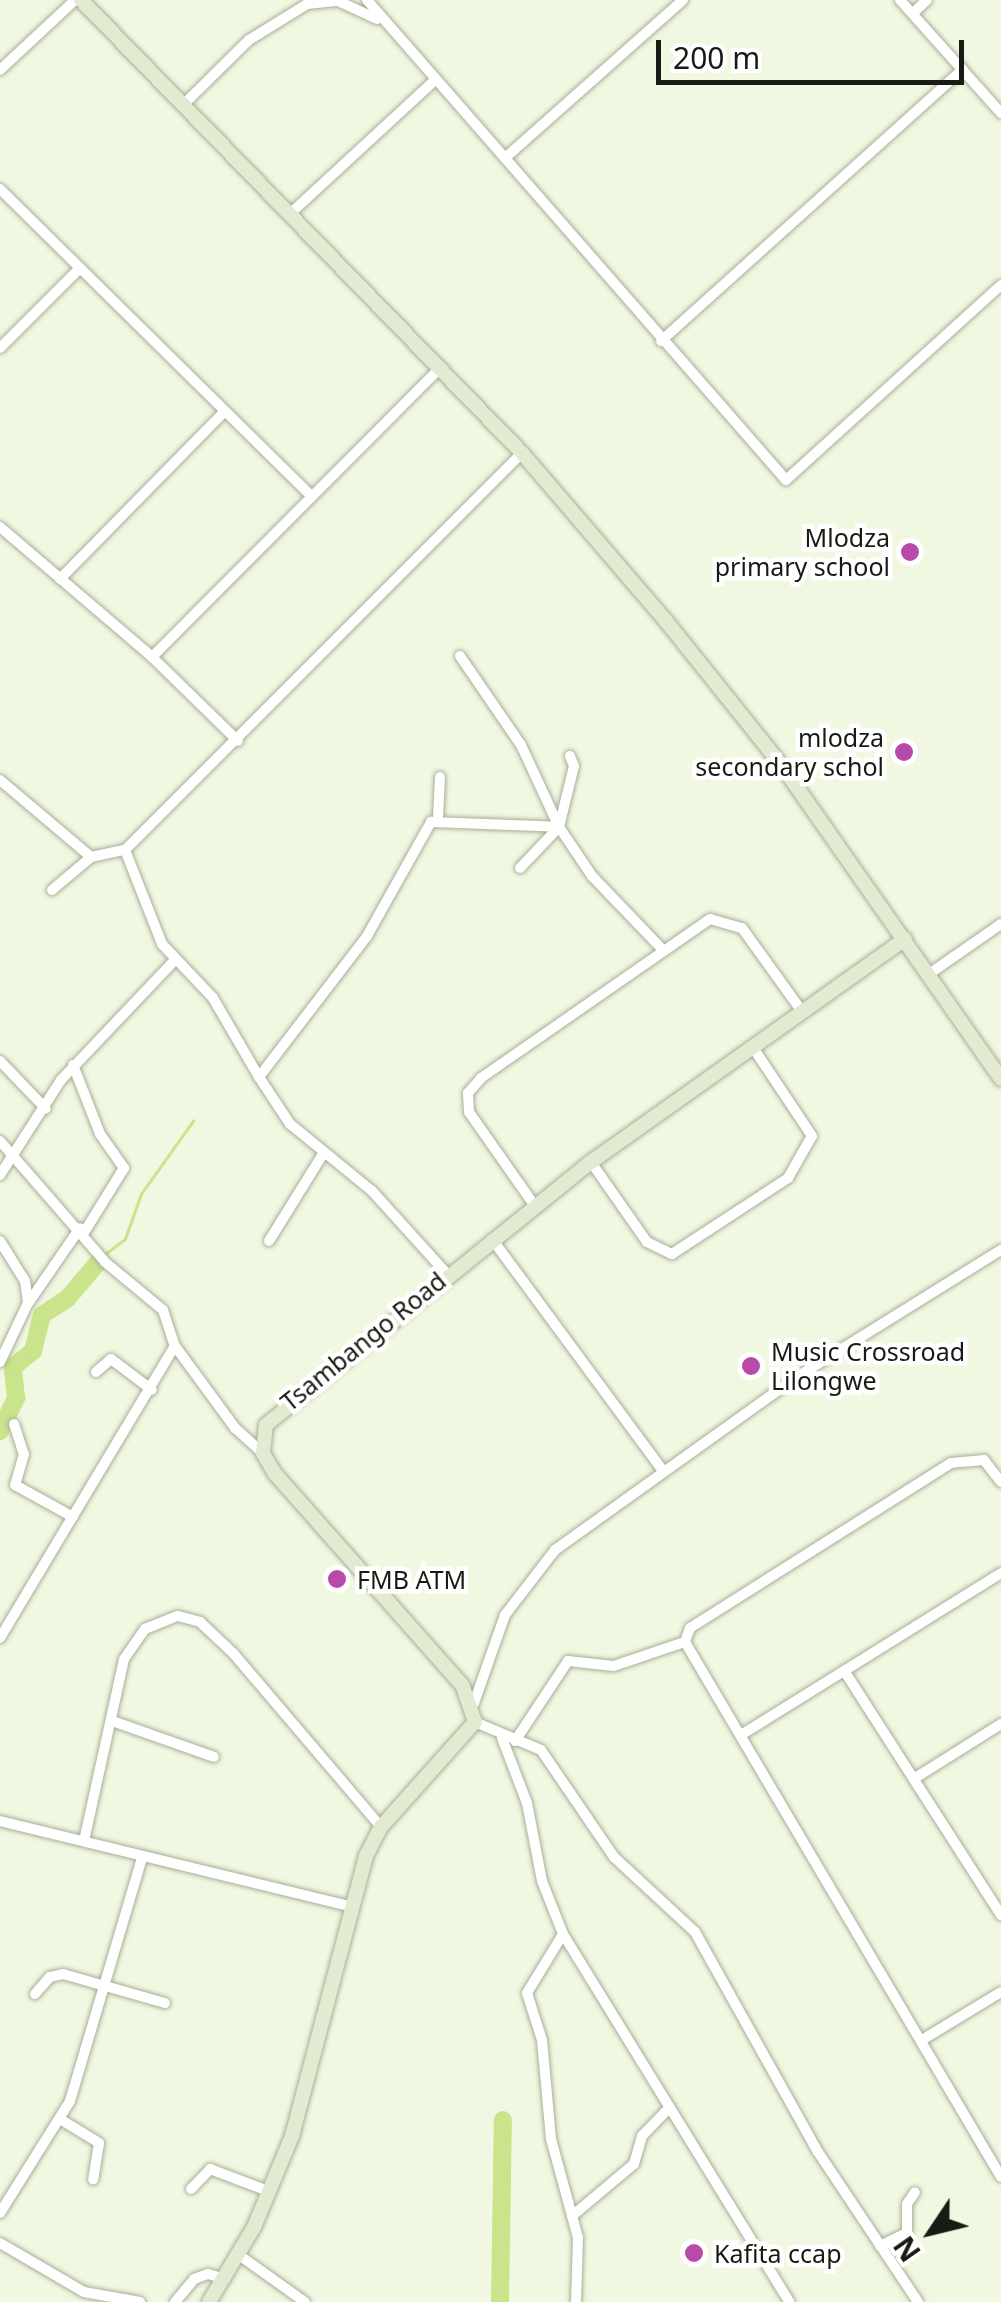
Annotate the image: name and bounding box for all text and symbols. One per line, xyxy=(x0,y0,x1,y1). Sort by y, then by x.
scale bar xyxy=(661,20,968,82)
text: 200 m xyxy=(673,37,760,78)
place label: Mlodza primary school xyxy=(715,523,890,582)
marker: Mlodza primary school xyxy=(899,541,921,563)
place label: mlodza secondary schol xyxy=(695,723,884,782)
marker: mlodza secondary schol xyxy=(893,741,915,763)
street label: Tsambango Road xyxy=(274,1265,452,1417)
place label: Music Crossroad Lilongwe xyxy=(771,1337,965,1396)
marker: Music Crossroad Lilongwe xyxy=(740,1355,762,1377)
place label: FMB ATM xyxy=(357,1564,466,1594)
marker: FMB ATM xyxy=(326,1568,348,1590)
north arrow xyxy=(881,2182,981,2282)
text: N xyxy=(884,2229,929,2269)
place label: Kafita ccap xyxy=(714,2238,841,2268)
marker: Kafita ccap xyxy=(683,2242,705,2264)

